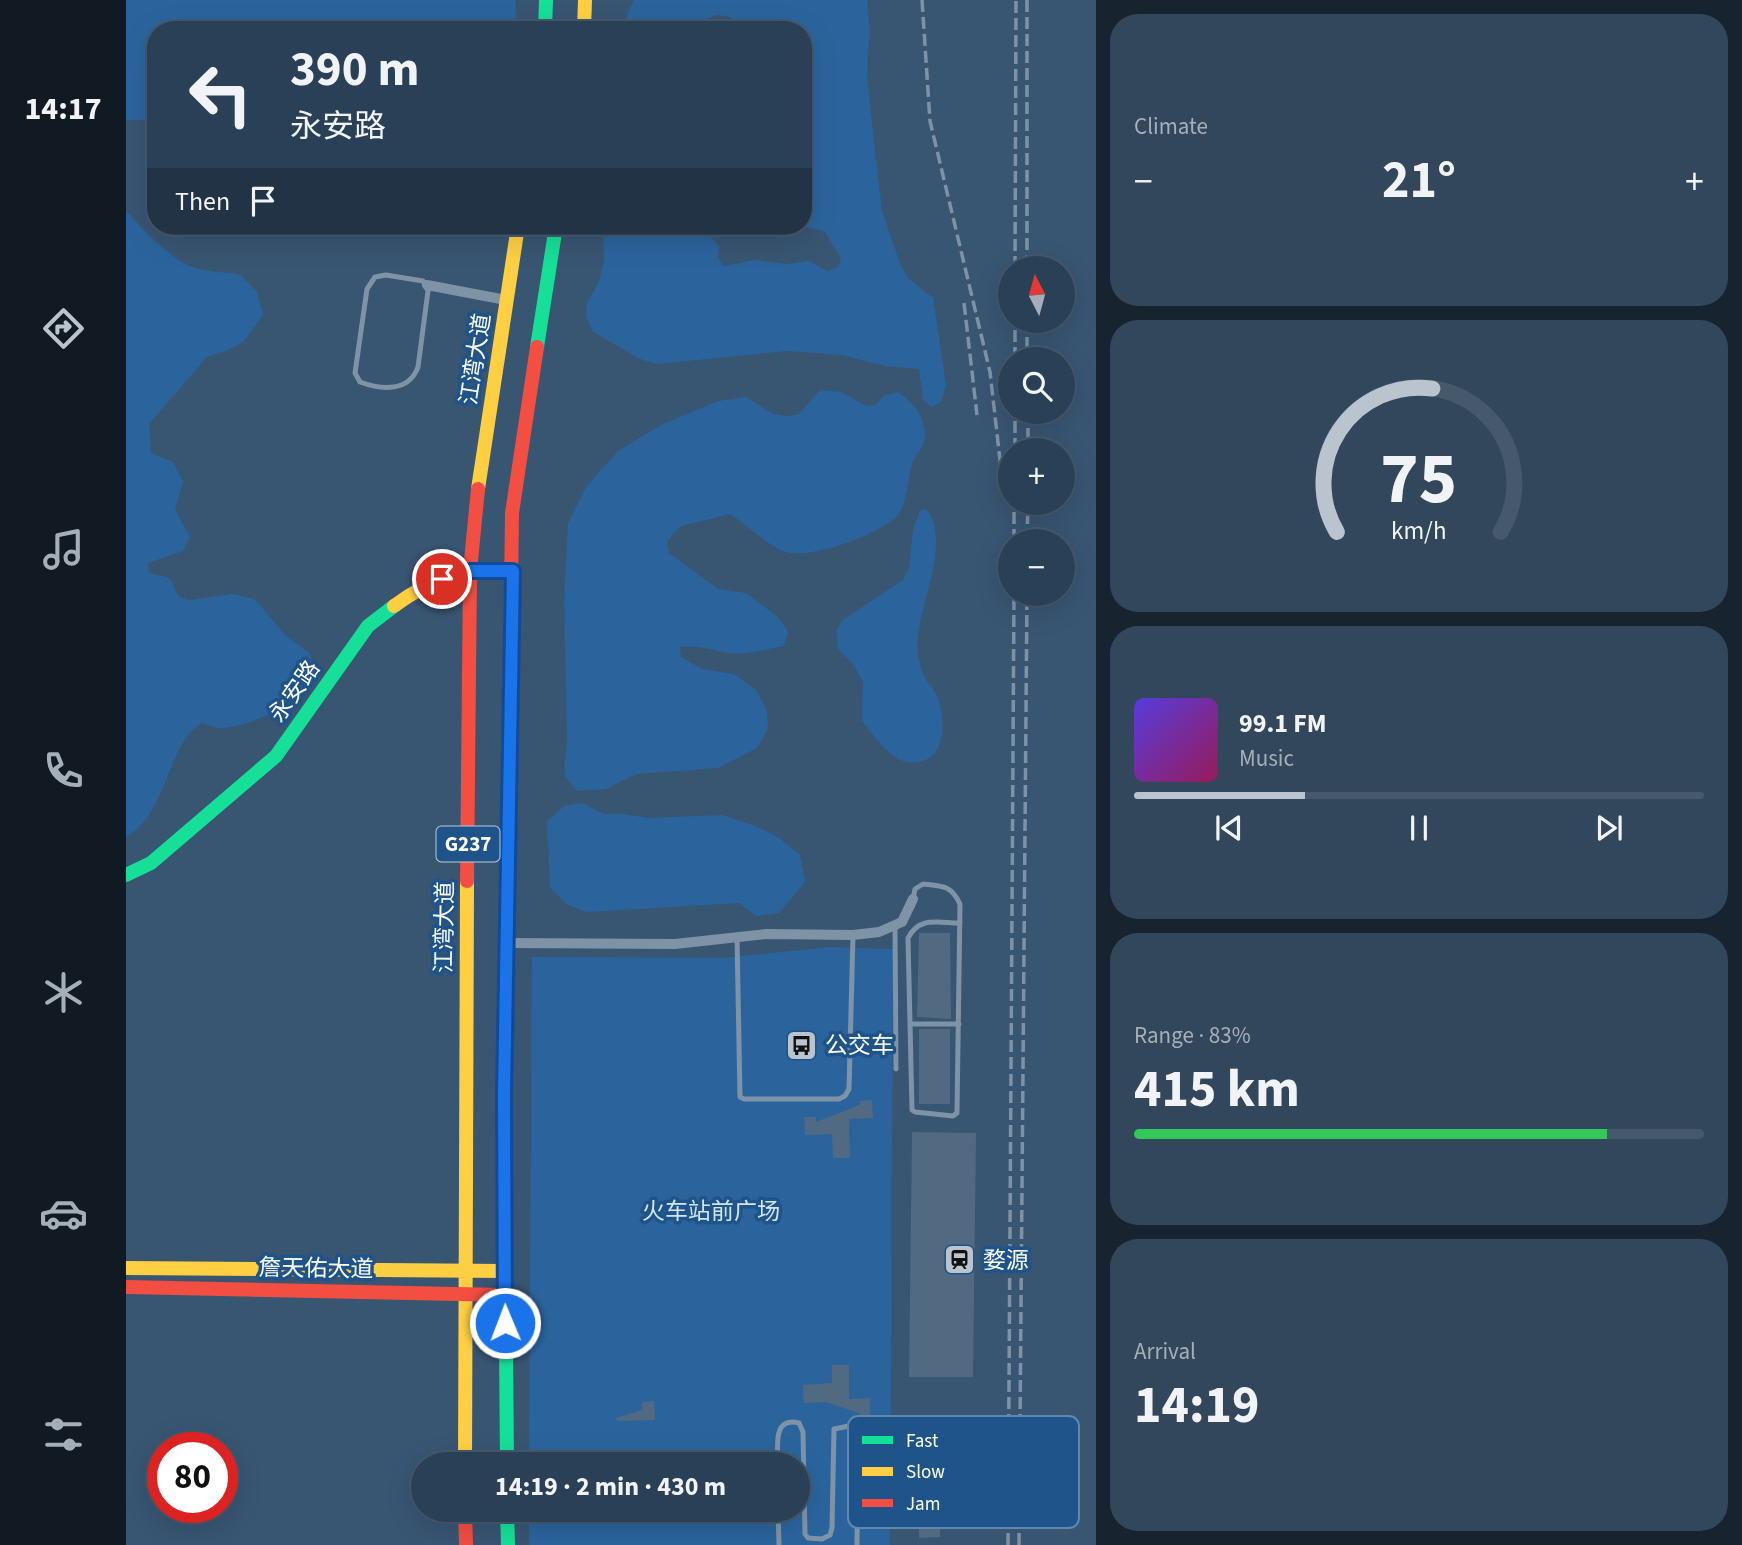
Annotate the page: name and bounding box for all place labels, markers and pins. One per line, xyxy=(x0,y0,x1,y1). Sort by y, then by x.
pin xyxy=(412,549,472,609)
bus stop icon: 公交车 xyxy=(785,1028,819,1062)
place label: 公交车 xyxy=(825,1029,894,1062)
station icon: 婺源 xyxy=(943,1243,977,1277)
place label: 婺源 xyxy=(983,1244,1029,1277)

